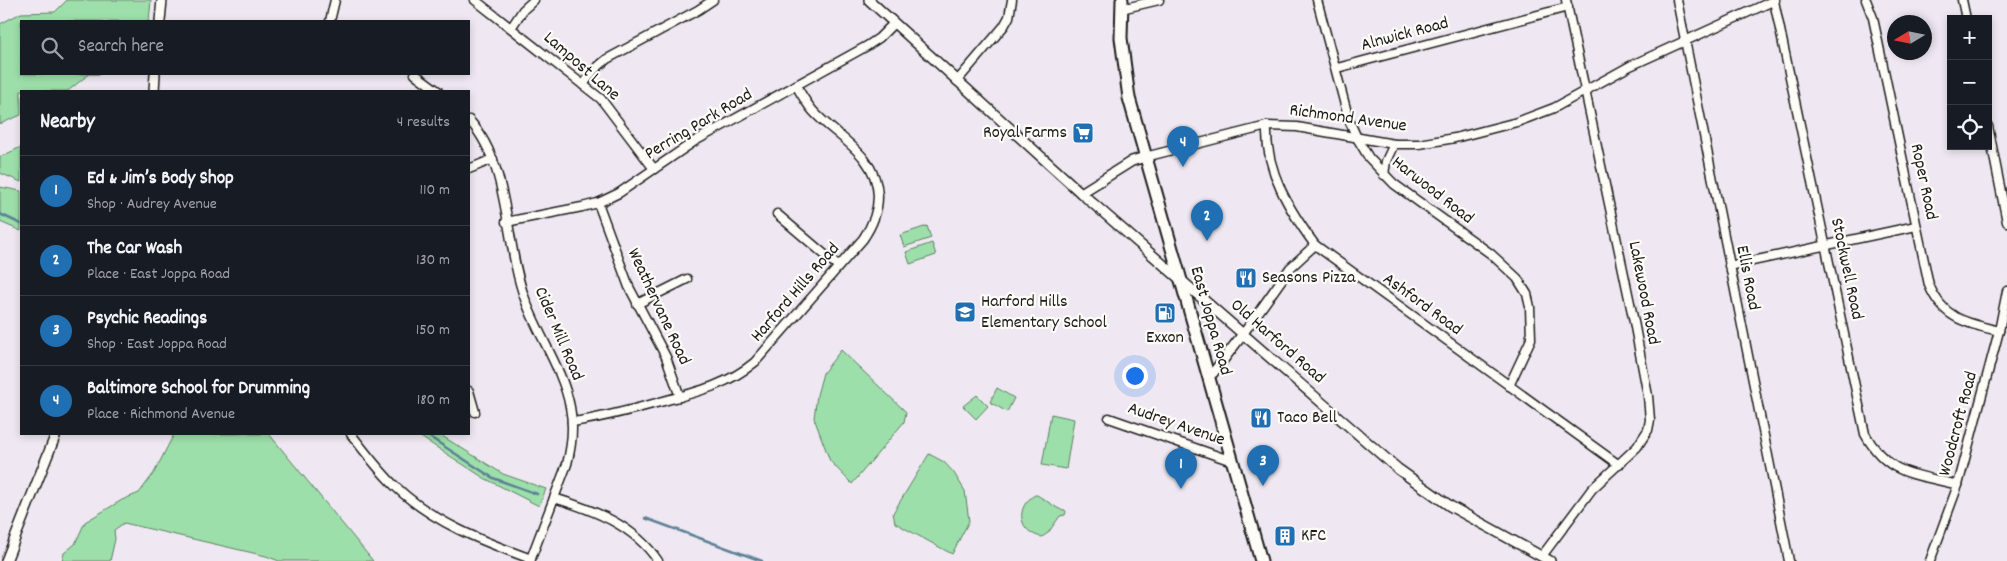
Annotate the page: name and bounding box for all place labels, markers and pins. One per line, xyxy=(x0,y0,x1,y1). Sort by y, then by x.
place label: Royal Farms xyxy=(983,121,1067,146)
supermarket icon: Royal Farms xyxy=(1071,121,1095,145)
pin: 4 xyxy=(1167,126,1199,167)
pin: 2 xyxy=(1191,200,1223,241)
restaurant icon: Seasons Pizza xyxy=(1234,266,1258,290)
place label: Seasons Pizza xyxy=(1262,266,1356,291)
place label: Harford Hills Elementary School xyxy=(981,290,1108,336)
school or university icon: Harford Hills Elementary School xyxy=(953,300,977,324)
fuel station icon: Exxon xyxy=(1153,301,1177,325)
place label: Exxon xyxy=(1146,326,1184,351)
restaurant icon: Taco Bell xyxy=(1249,406,1273,430)
place label: Taco Bell xyxy=(1277,406,1338,431)
pin: 3 xyxy=(1247,445,1279,486)
pin: 1 xyxy=(1165,448,1197,489)
building icon: KFC xyxy=(1273,524,1297,548)
place label: KFC xyxy=(1301,524,1326,549)

